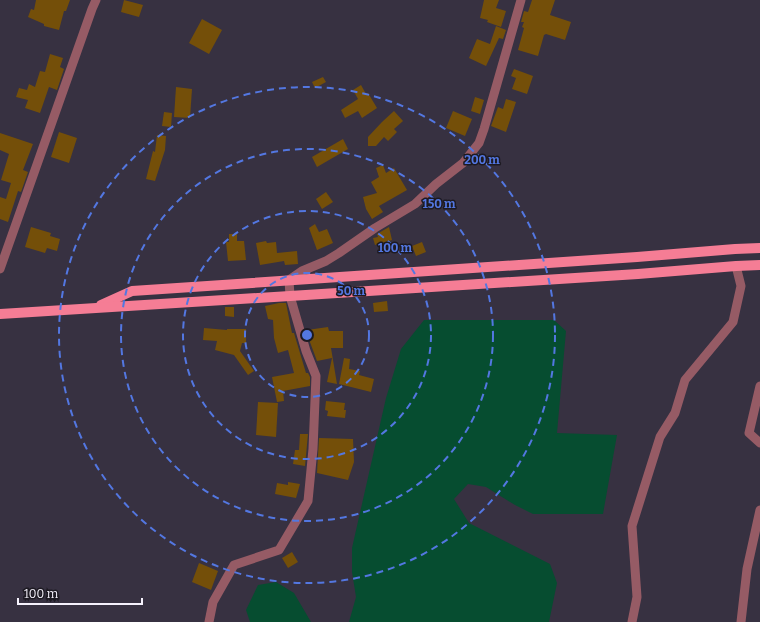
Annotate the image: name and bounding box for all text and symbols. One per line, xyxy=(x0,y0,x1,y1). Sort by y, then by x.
text: 200 m xyxy=(464,153,500,167)
text: 150 m xyxy=(423,197,456,211)
text: 100 m xyxy=(378,241,413,255)
text: 50 m xyxy=(337,284,365,298)
centre of rings xyxy=(300,328,314,342)
scale bar xyxy=(18,580,142,606)
text: 100 m xyxy=(24,587,59,601)

